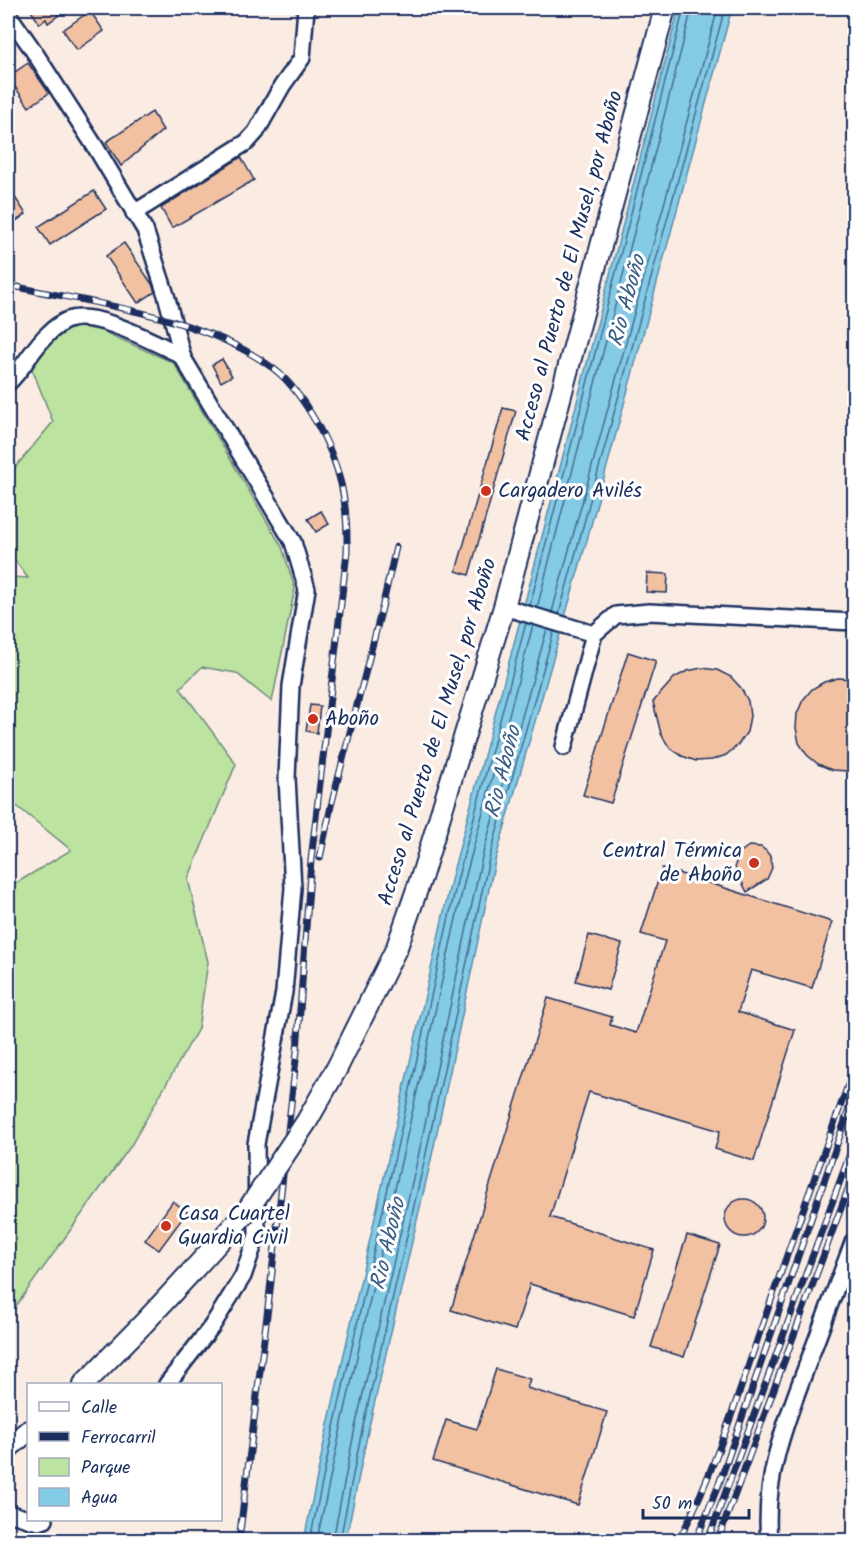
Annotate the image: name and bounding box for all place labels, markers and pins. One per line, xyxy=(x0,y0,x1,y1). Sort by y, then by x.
place label: Cargadero Avilés xyxy=(498,475,642,508)
marker: Cargadero Avilés xyxy=(479,484,493,498)
place label: Aboño xyxy=(325,703,379,736)
marker: Aboño xyxy=(306,712,320,726)
place label: Central Térmica de Aboño xyxy=(602,835,742,892)
marker: Central Térmica de Aboño xyxy=(747,856,761,870)
place label: Casa Cuartel Guardia Civil xyxy=(178,1198,290,1255)
marker: Casa Cuartel Guardia Civil xyxy=(159,1219,173,1233)

